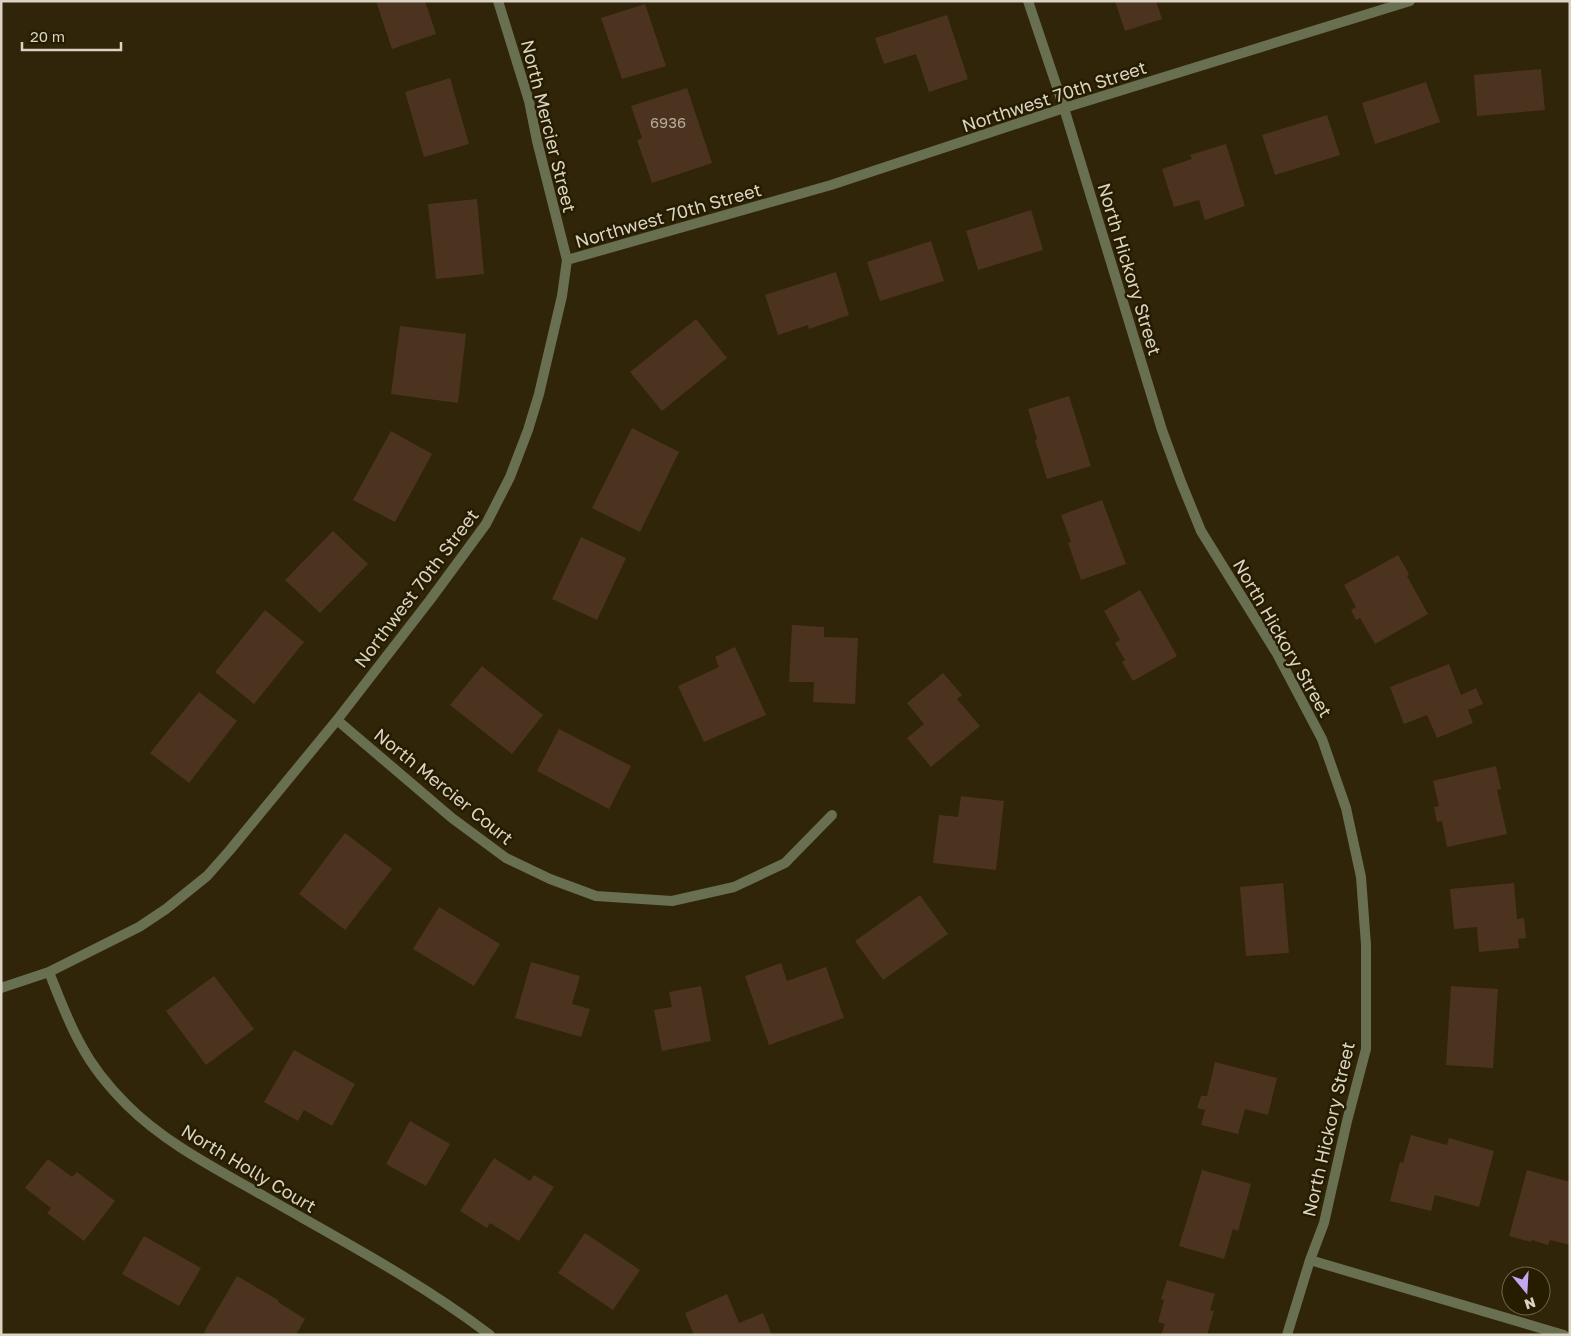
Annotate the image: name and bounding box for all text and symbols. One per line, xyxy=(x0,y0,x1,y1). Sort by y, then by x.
scale bar xyxy=(22,20,121,52)
text: 20 m xyxy=(30,27,65,45)
street label: North Mercier Street xyxy=(517,37,581,215)
street label: Northwest 70th Street xyxy=(959,56,1149,136)
house number: 6936 xyxy=(650,113,686,131)
street label: Northwest 70th Street xyxy=(572,178,764,252)
street label: North Hickory Street xyxy=(1093,180,1167,358)
street label: Northwest 70th Street xyxy=(349,504,483,672)
street label: North Hickory Street xyxy=(1229,555,1337,721)
street label: North Mercier Court xyxy=(370,723,518,849)
street label: North Hickory Street xyxy=(1297,1039,1359,1219)
street label: North Holly Court xyxy=(178,1119,320,1217)
north arrow xyxy=(1501,1266,1551,1316)
text: N xyxy=(1522,1294,1538,1314)

